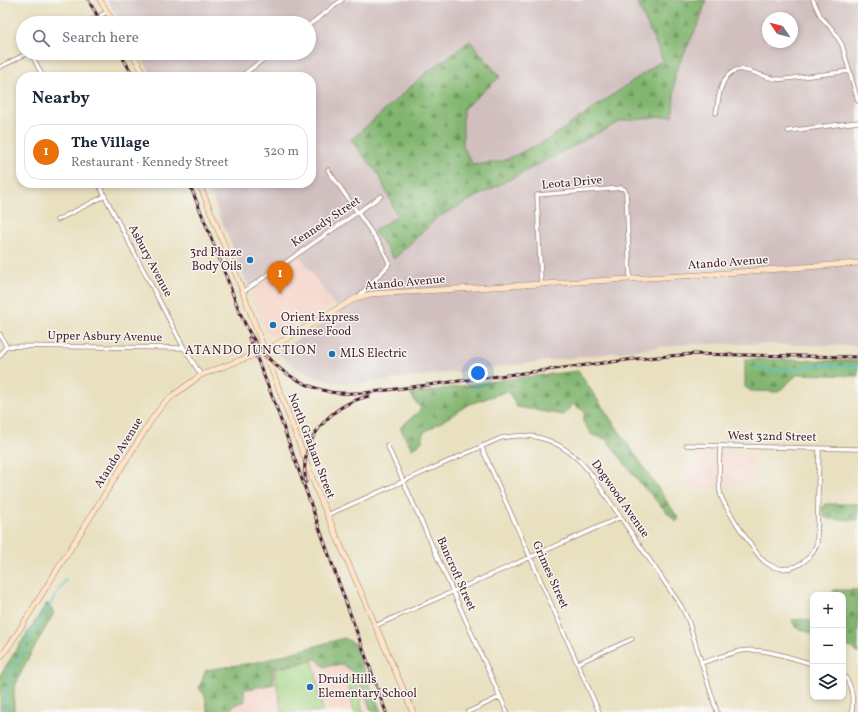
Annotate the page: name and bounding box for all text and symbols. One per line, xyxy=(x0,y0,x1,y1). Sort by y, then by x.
north arrow xyxy=(762,12,798,48)
search box xyxy=(16,16,316,60)
icon: search xyxy=(30,27,52,49)
text: Search here xyxy=(62,28,139,49)
text: Nearby xyxy=(32,87,90,110)
text: The Village xyxy=(71,133,150,154)
text: 1 xyxy=(43,143,49,161)
text: 320 m xyxy=(264,143,299,161)
text: Restaurant · Kennedy Street xyxy=(71,154,229,172)
street label: Leota Drive xyxy=(541,172,603,194)
street label: Kennedy Street xyxy=(288,193,364,251)
street label: Asbury Avenue xyxy=(124,222,176,300)
place label: 3rd Phaze Body Oils xyxy=(190,245,242,275)
street label: Atando Avenue xyxy=(687,252,769,274)
marker: 3rd Phaze Body Oils xyxy=(245,255,255,265)
pin: 1 xyxy=(267,261,293,294)
street label: Atando Avenue xyxy=(364,271,446,294)
place label: Orient Express Chinese Food xyxy=(281,310,359,340)
marker: Orient Express Chinese Food xyxy=(268,320,278,330)
street label: Upper Asbury Avenue xyxy=(48,328,163,346)
district label: ATANDO JUNCTION xyxy=(185,342,317,360)
place label: MLS Electric xyxy=(340,346,407,362)
marker: MLS Electric xyxy=(327,349,337,359)
your location xyxy=(468,363,488,383)
street label: North Graham Street xyxy=(284,391,338,501)
street label: Atando Avenue xyxy=(91,414,147,491)
street label: West 32nd Street xyxy=(727,428,817,446)
street label: Dogwood Avenue xyxy=(587,457,653,541)
street label: Bancroft Street xyxy=(433,534,479,614)
street label: Grimes Street xyxy=(528,539,572,611)
map controls xyxy=(810,592,846,700)
button: + xyxy=(810,592,846,628)
button: − xyxy=(810,628,846,664)
button: layers xyxy=(810,664,846,700)
place label: Druid Hills Elementary School xyxy=(318,672,417,702)
marker: Druid Hills Elementary School xyxy=(305,682,315,692)

